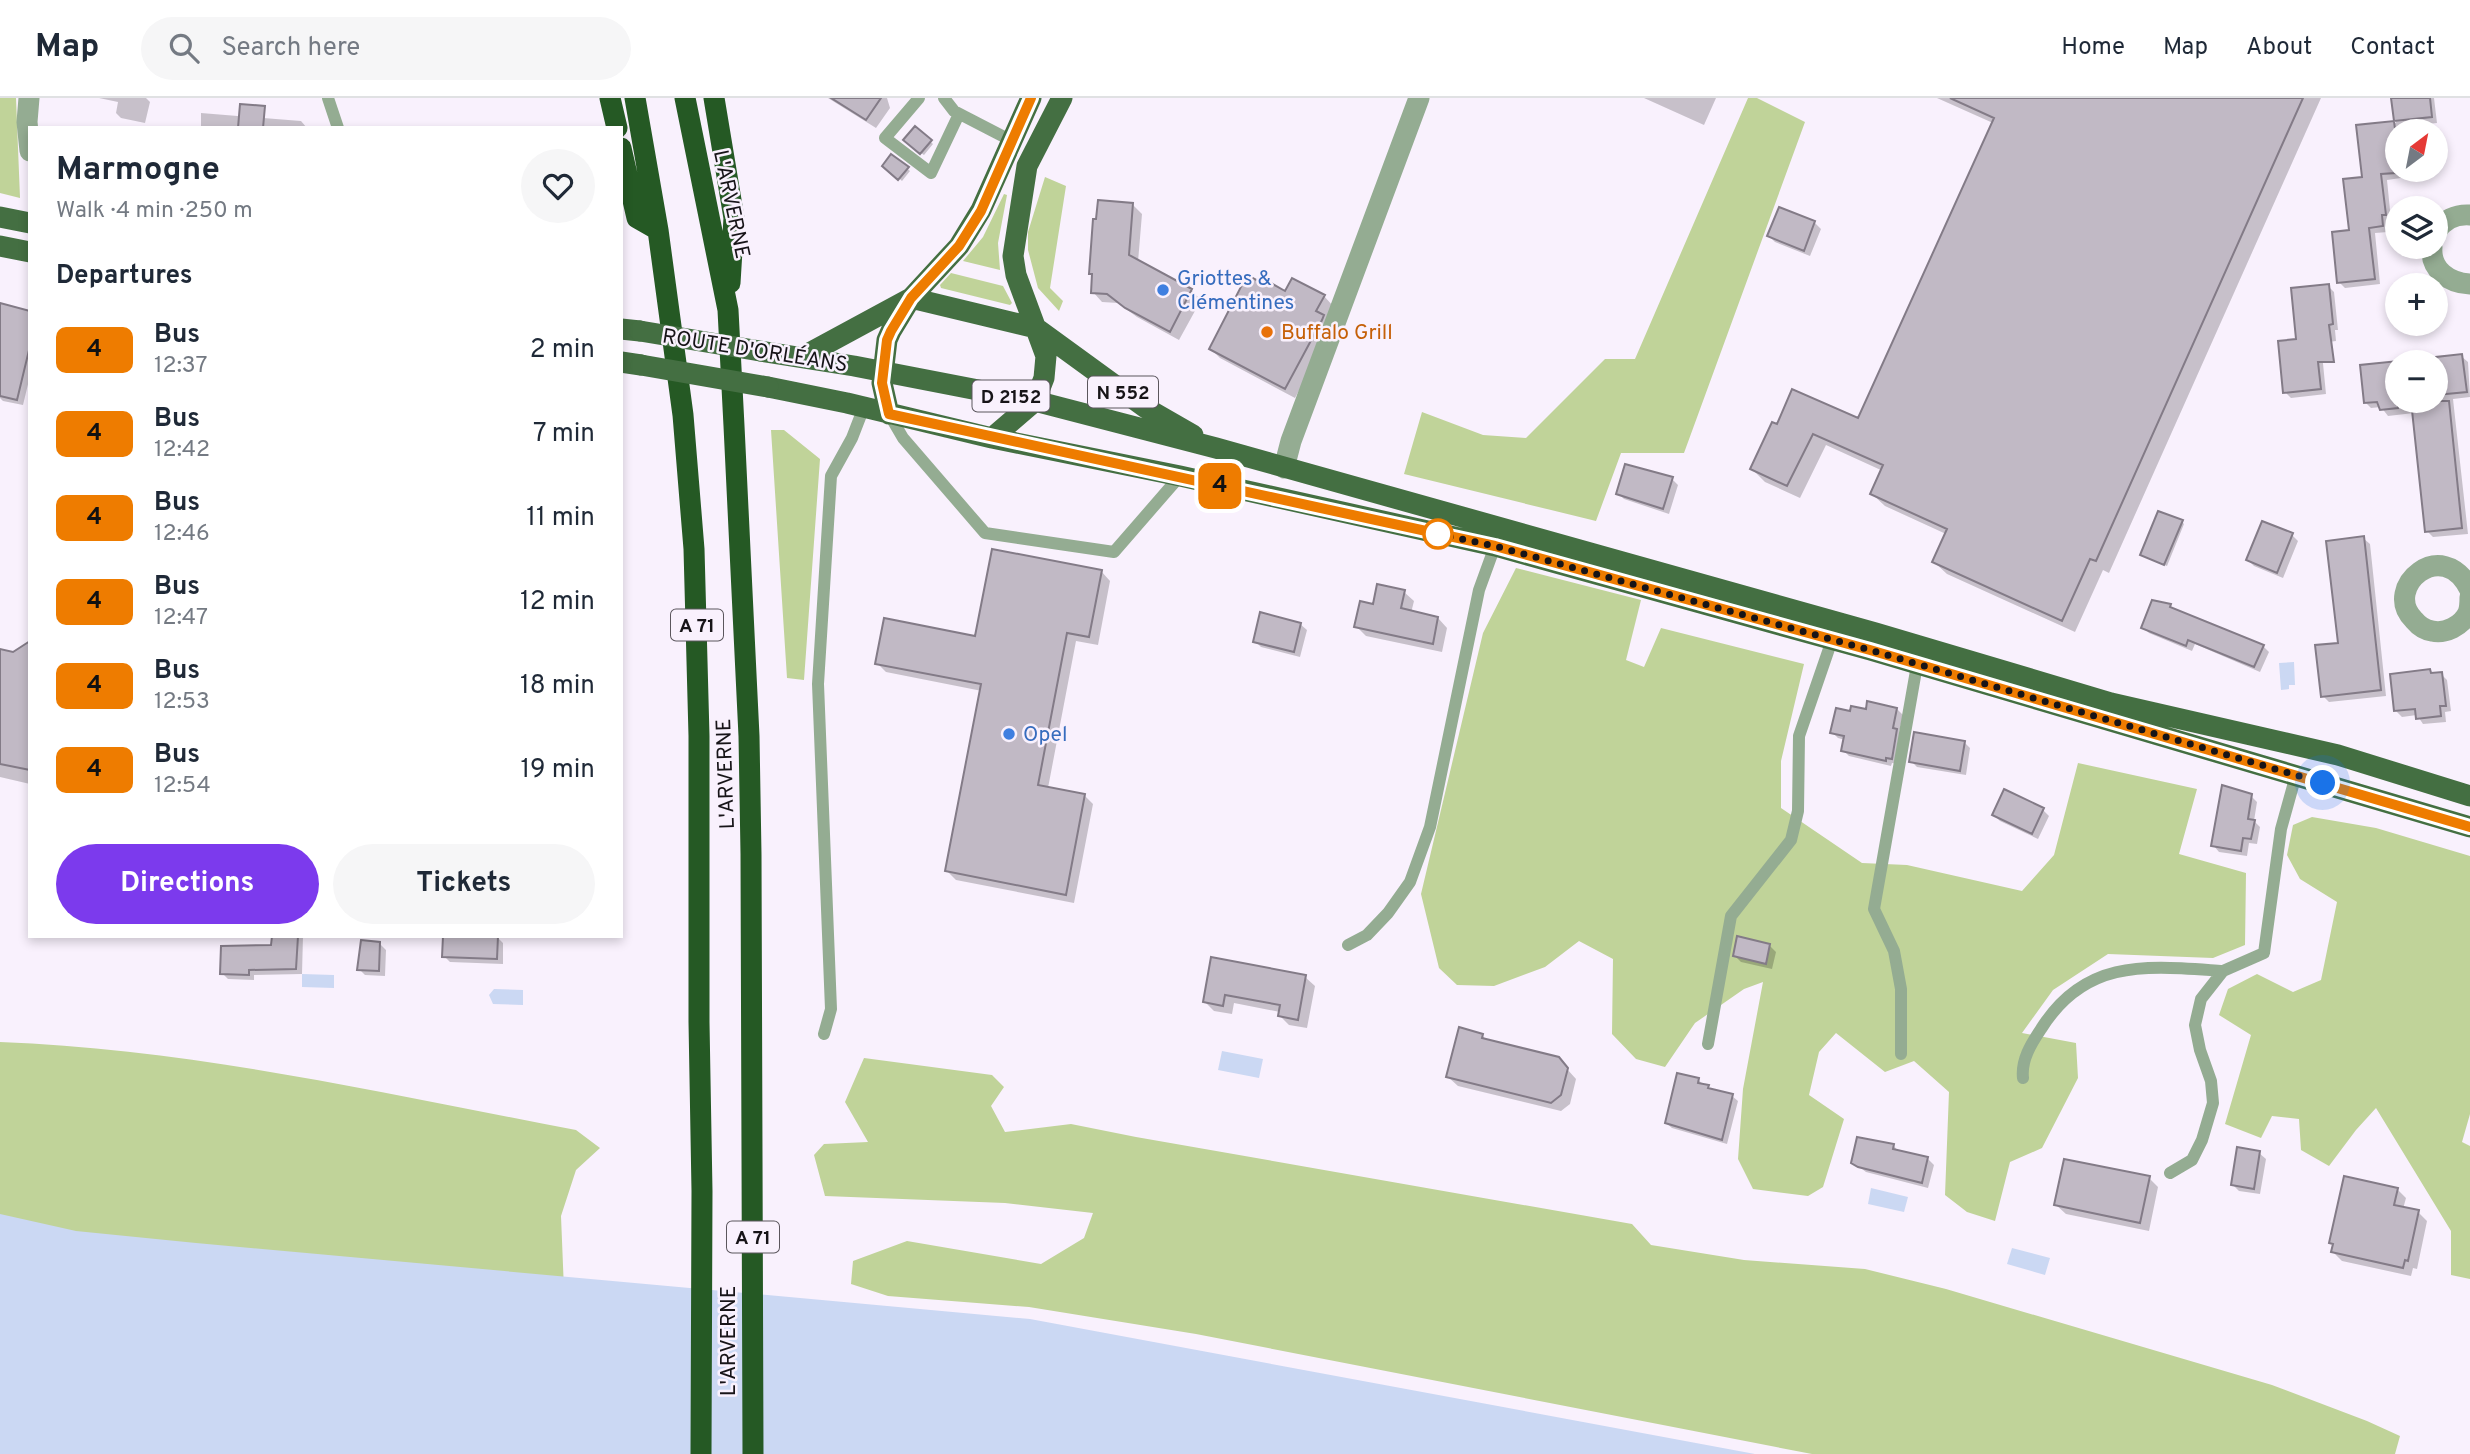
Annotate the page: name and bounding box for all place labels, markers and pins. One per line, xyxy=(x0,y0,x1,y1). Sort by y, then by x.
place label: Griottes & Clémentines xyxy=(1177,266,1294,317)
marker: Griottes & Clémentines xyxy=(1155,282,1171,298)
place label: Buffalo Grill xyxy=(1281,320,1393,347)
marker: Buffalo Grill xyxy=(1259,324,1275,340)
unlabelled marker xyxy=(1423,519,1453,549)
place label: Opel xyxy=(1023,722,1067,749)
marker: Opel xyxy=(1001,726,1017,742)

